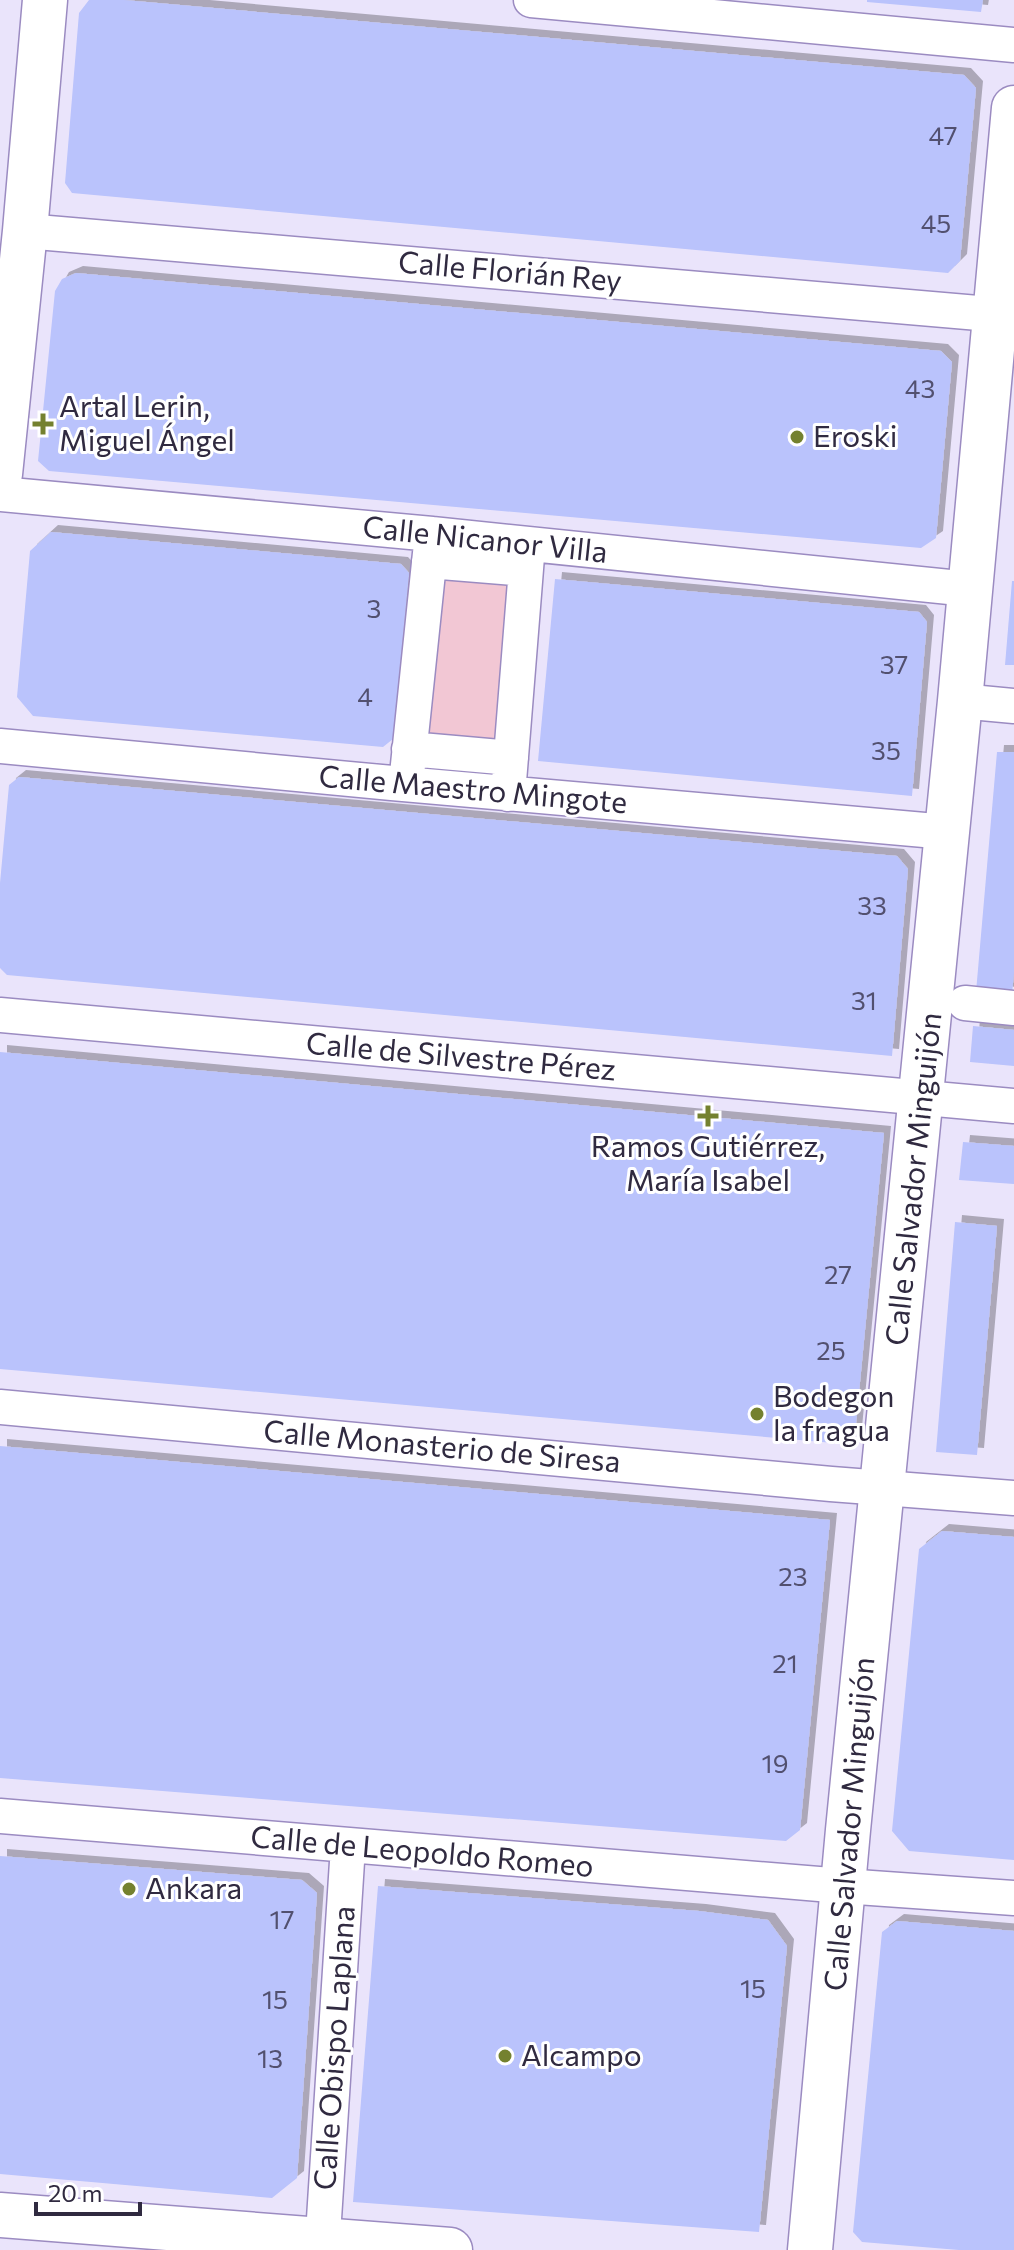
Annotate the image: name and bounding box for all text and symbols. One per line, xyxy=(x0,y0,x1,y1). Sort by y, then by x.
house number: 47 xyxy=(929,119,957,150)
house number: 45 xyxy=(921,207,951,238)
street label: Calle Florián Rey xyxy=(397,241,623,298)
house number: 43 xyxy=(905,372,935,403)
place label: Artal Lerin, Miguel Ángel xyxy=(59,386,235,457)
marker: Artal Lerin, Miguel Ángel xyxy=(34,415,52,433)
place label: Eroski xyxy=(813,416,898,453)
marker: Eroski xyxy=(788,428,806,446)
street label: Calle Nicanor Villa xyxy=(361,506,610,569)
house number: 3 xyxy=(367,592,381,623)
house number: 37 xyxy=(880,648,908,679)
house number: 4 xyxy=(357,680,373,711)
house number: 35 xyxy=(871,734,901,765)
street label: Calle Maestro Mingote xyxy=(318,756,629,819)
house number: 33 xyxy=(857,889,887,920)
house number: 31 xyxy=(851,984,877,1015)
street label: Calle Salvador Minguijón xyxy=(876,1010,947,1347)
street label: Calle de Silvestre Pérez xyxy=(305,1023,618,1086)
marker: Ramos Gutiérrez, María Isabel xyxy=(699,1107,717,1125)
place label: Ramos Gutiérrez, María Isabel xyxy=(591,1126,825,1197)
house number: 27 xyxy=(824,1258,852,1289)
house number: 25 xyxy=(816,1334,846,1365)
place label: Bodegon la fragua xyxy=(773,1376,895,1447)
marker: Bodegon la fragua xyxy=(748,1405,766,1423)
street label: Calle Monasterio de Siresa xyxy=(262,1410,622,1479)
house number: 23 xyxy=(778,1560,808,1591)
house number: 21 xyxy=(772,1647,798,1678)
street label: Calle Salvador Minguijón xyxy=(814,1655,881,1992)
house number: 19 xyxy=(762,1747,788,1778)
street label: Calle de Leopoldo Romeo xyxy=(249,1816,595,1883)
place label: Ankara xyxy=(145,1868,242,1905)
marker: Ankara xyxy=(120,1880,138,1898)
house number: 17 xyxy=(270,1903,294,1934)
street label: Calle Obispo Laplana xyxy=(304,1904,361,2191)
house number: 15 xyxy=(740,1972,766,2003)
house number: 15 xyxy=(262,1983,288,2014)
place label: Alcampo xyxy=(521,2035,642,2072)
house number: 13 xyxy=(257,2042,283,2073)
marker: Alcampo xyxy=(496,2047,514,2065)
scale bar xyxy=(36,2166,140,2216)
text: 20 m xyxy=(48,2178,102,2207)

